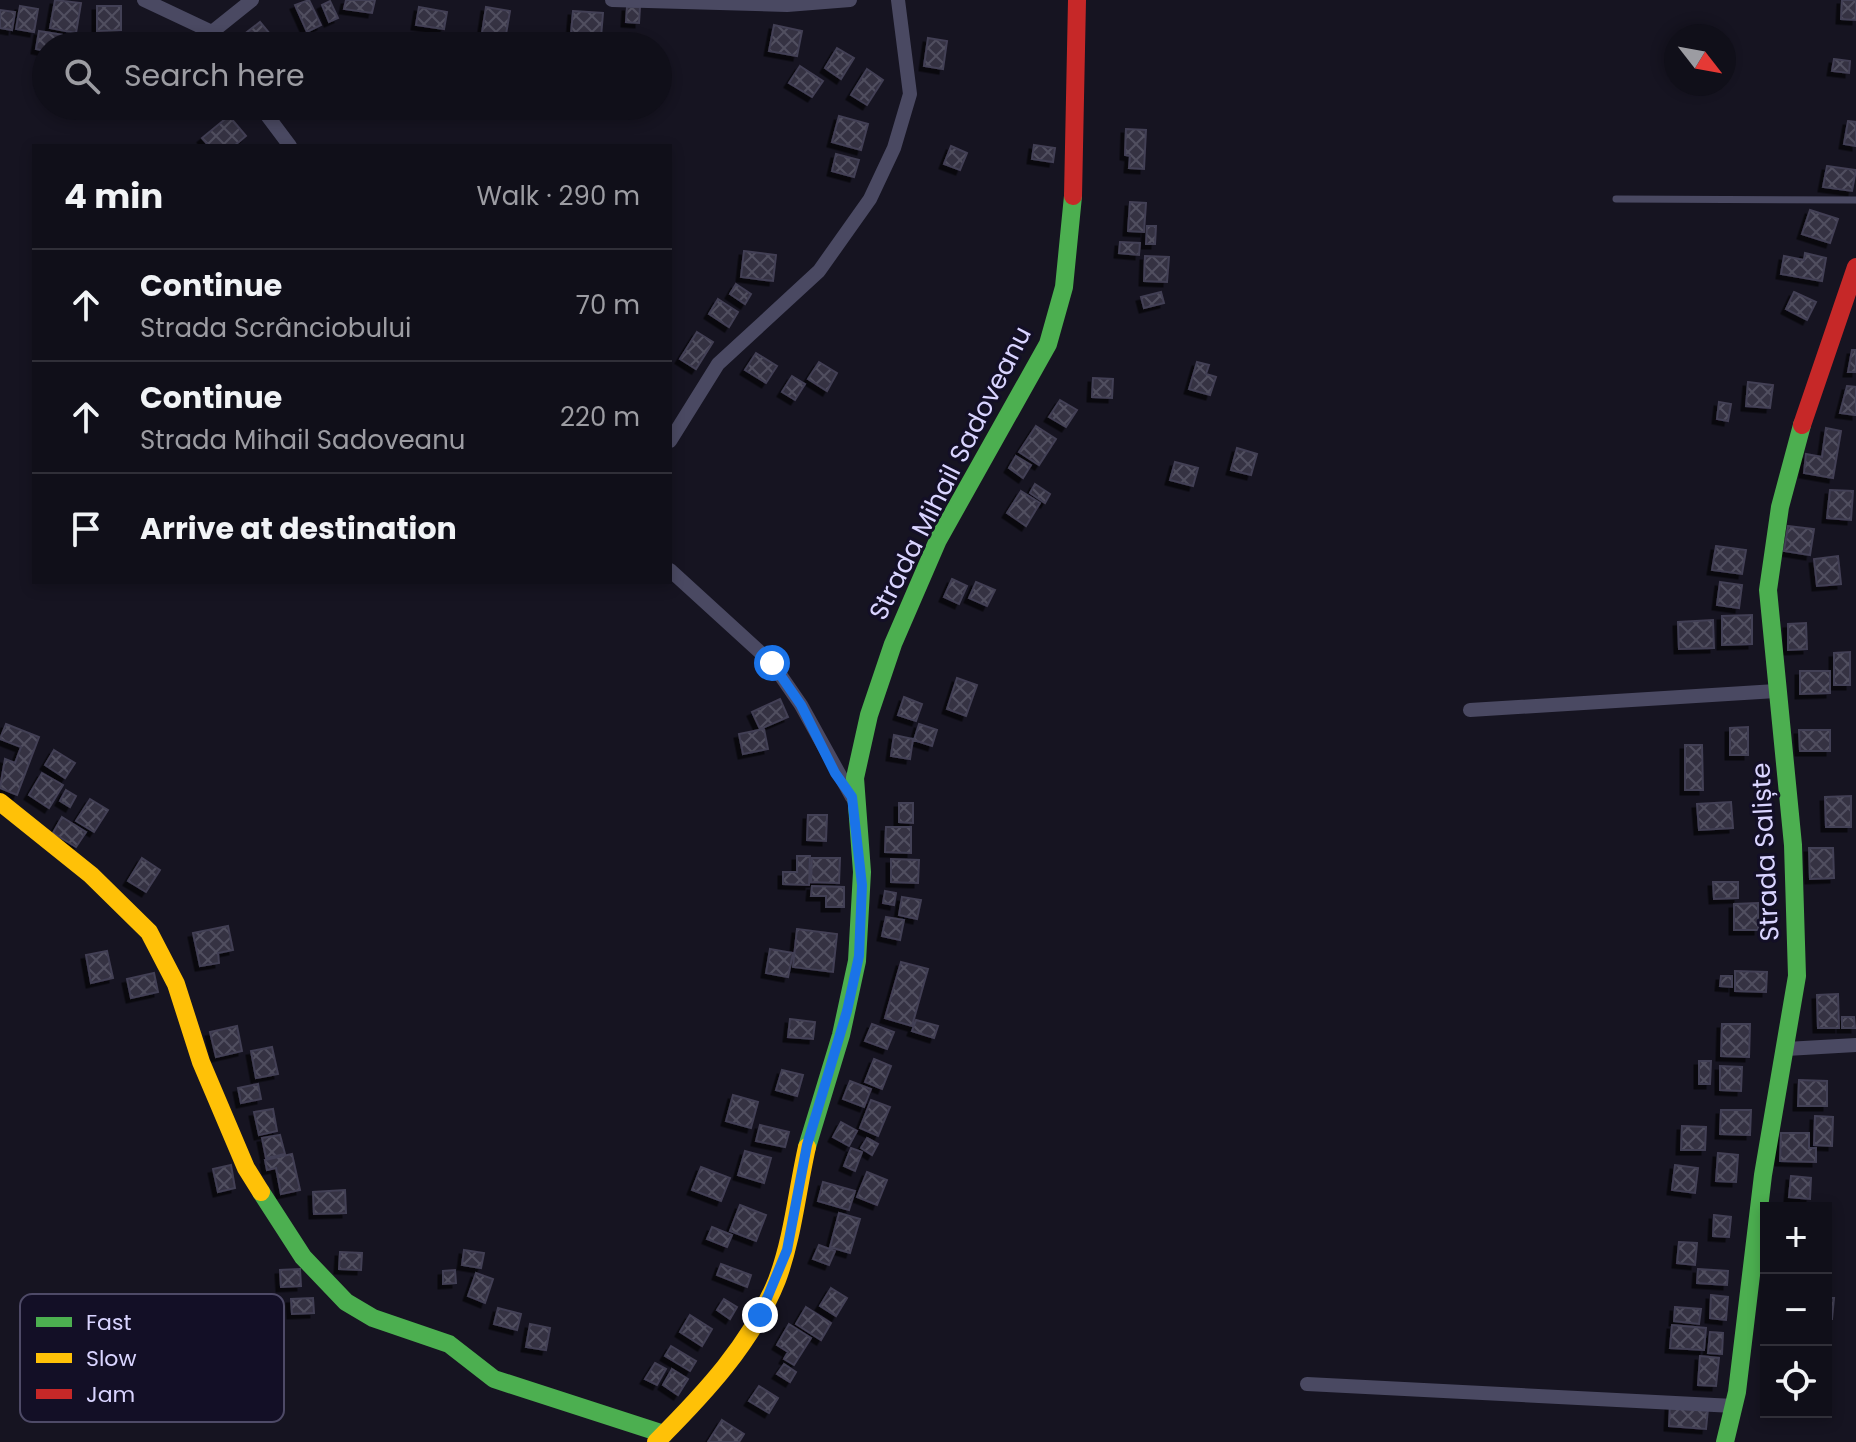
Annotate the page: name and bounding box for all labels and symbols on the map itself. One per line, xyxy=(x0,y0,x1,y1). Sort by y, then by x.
north arrow xyxy=(1664,24,1736,96)
street label: Strada Mihail Sadoveanu xyxy=(860,320,1040,626)
route start xyxy=(754,645,790,681)
street label: Strada Saliște xyxy=(1742,762,1788,942)
legend xyxy=(20,1294,284,1422)
route end xyxy=(742,1297,778,1333)
text: Fast xyxy=(86,1307,131,1338)
text: Slow xyxy=(86,1343,136,1374)
text: Jam xyxy=(86,1379,135,1410)

